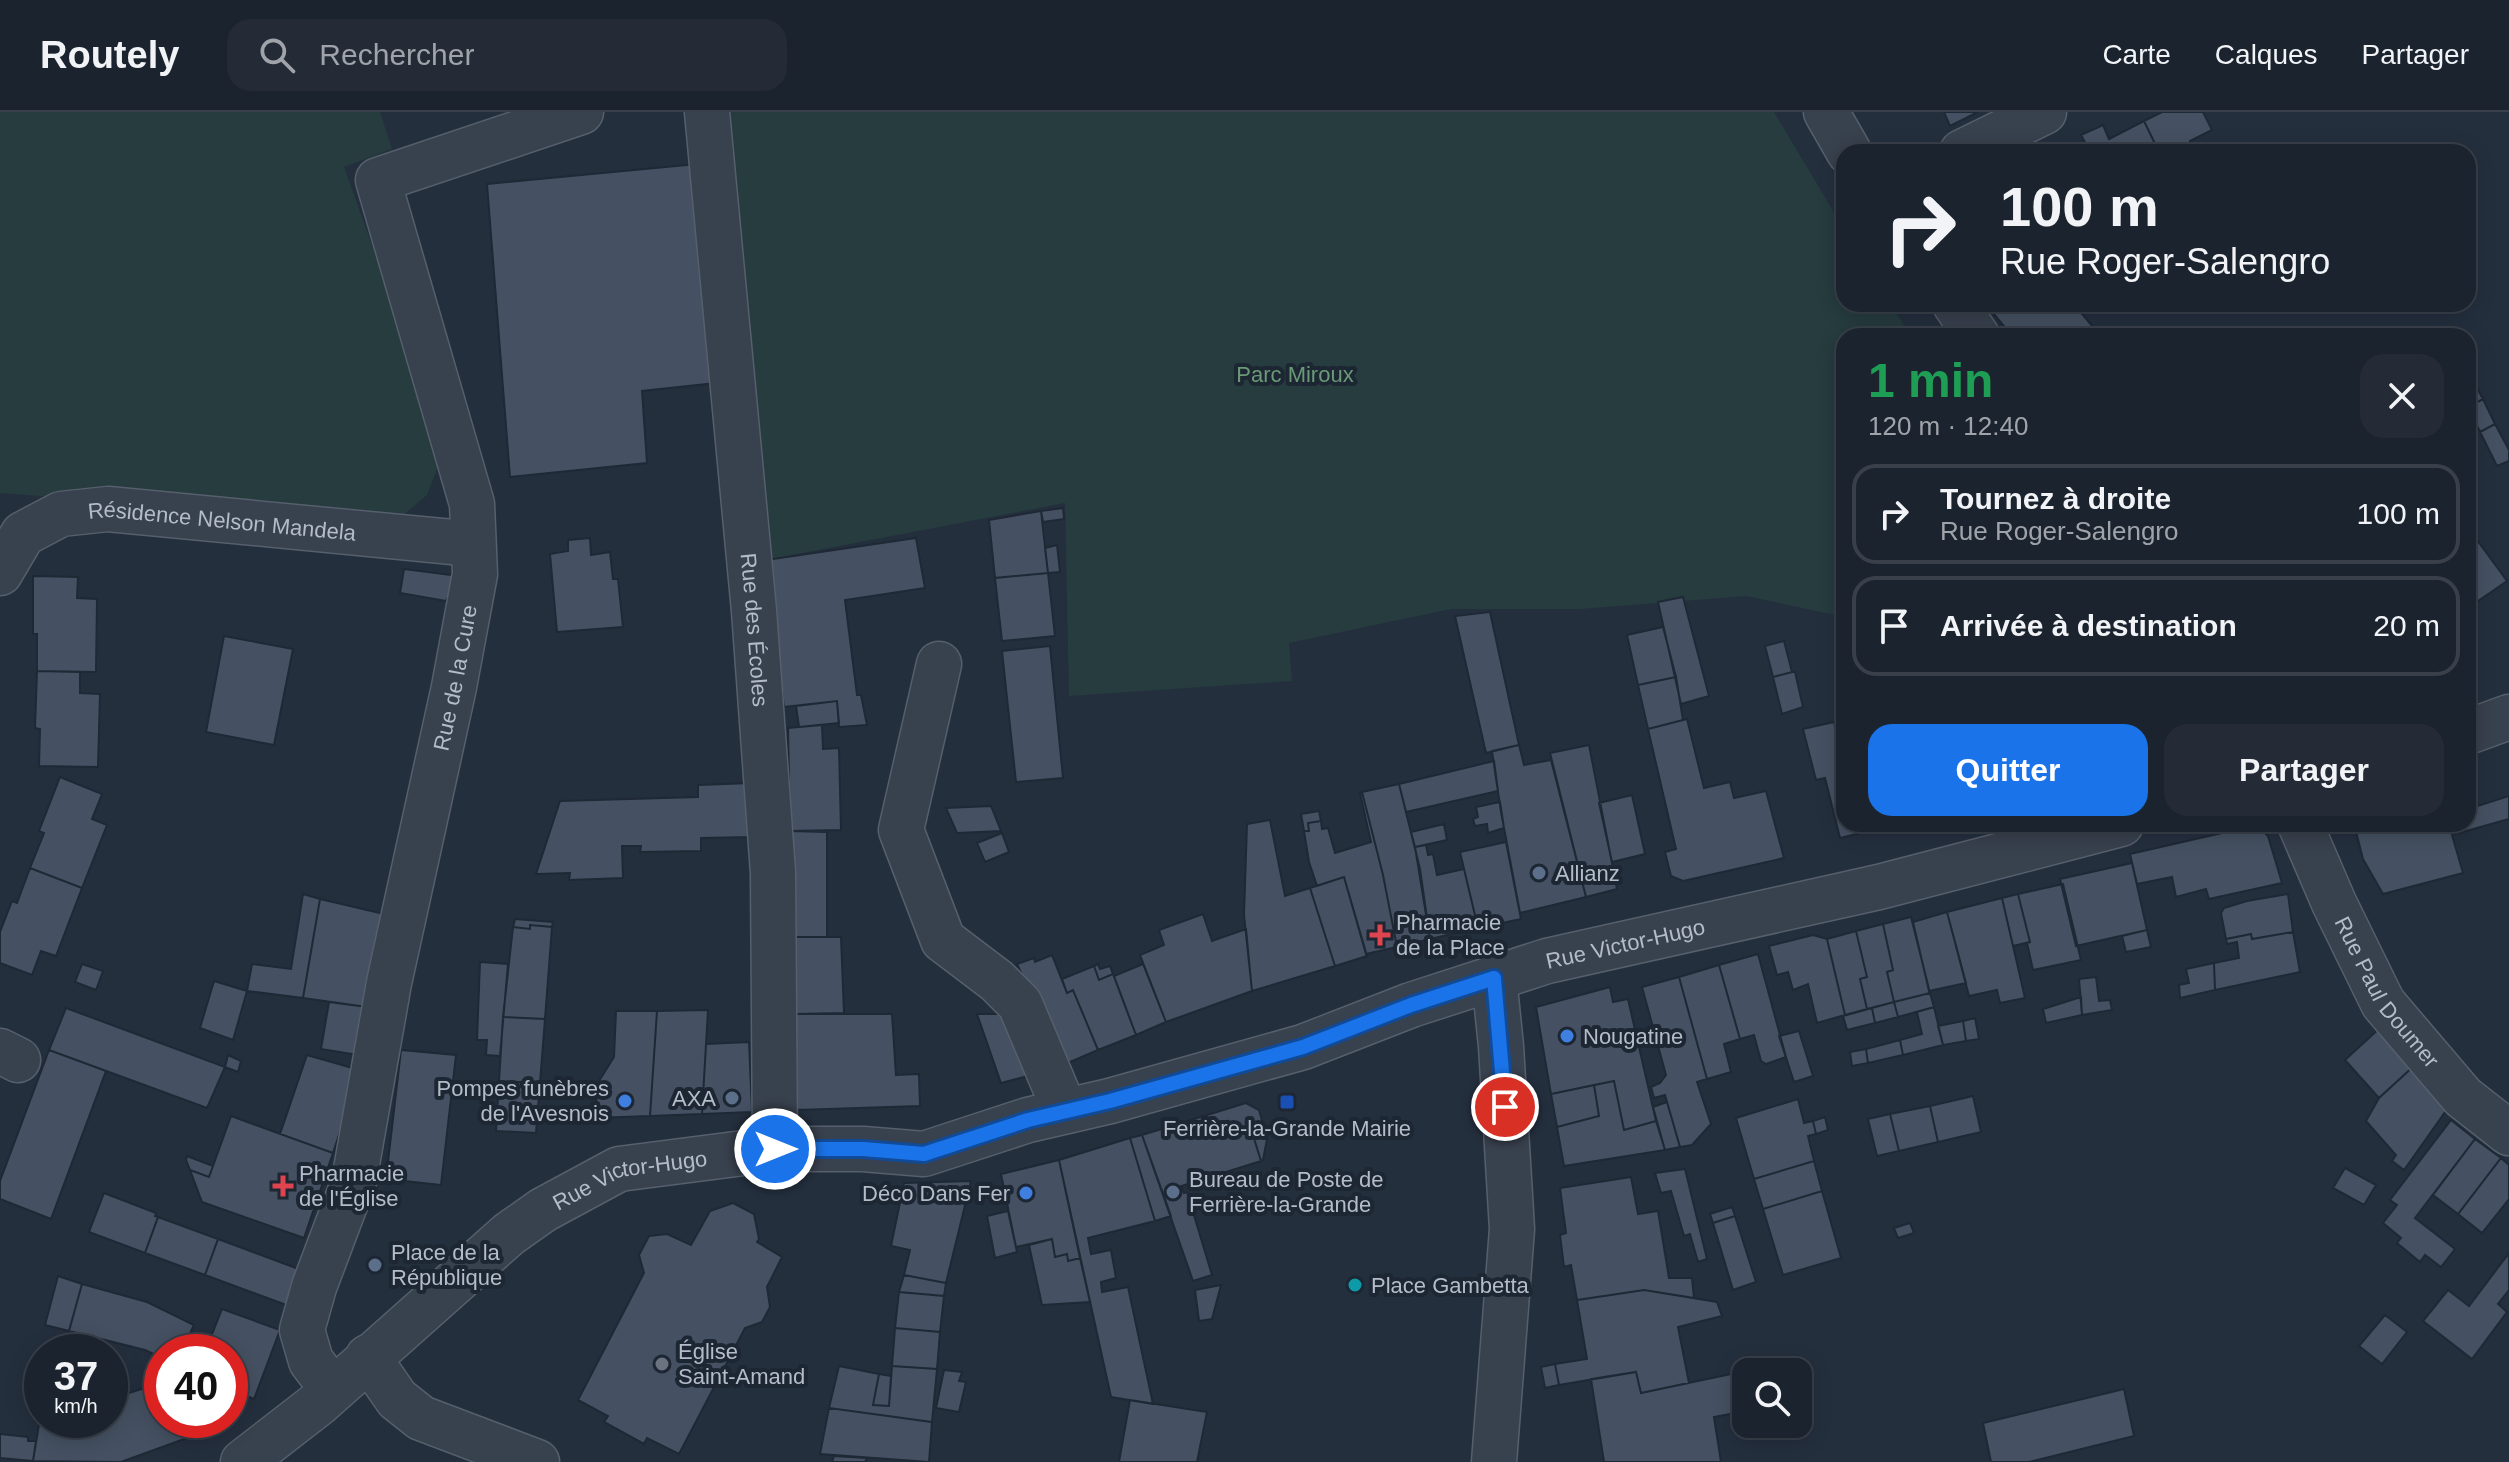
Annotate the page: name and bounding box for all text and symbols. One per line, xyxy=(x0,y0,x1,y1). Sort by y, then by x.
search box xyxy=(227,19,787,91)
icon: search xyxy=(255,33,299,77)
text: Routely xyxy=(40,34,179,76)
text: Rechercher xyxy=(319,38,474,71)
text: Carte xyxy=(2102,39,2171,70)
text: Calques xyxy=(2215,39,2318,70)
text: Partager xyxy=(2362,39,2469,70)
text: 100 m xyxy=(2000,175,2159,238)
icon: right xyxy=(1868,176,1972,280)
text: Rue Roger-Salengro xyxy=(2000,241,2330,282)
text: 1 min xyxy=(1868,354,1993,407)
button: close xyxy=(2360,354,2444,438)
park label: Parc Miroux xyxy=(1236,362,1354,387)
text: 120 m · 12:40 xyxy=(1868,411,2028,441)
text: Tournez à droite xyxy=(1940,482,2171,515)
icon: right xyxy=(1872,492,1916,536)
street label: Résidence Nelson Mandela xyxy=(87,497,358,546)
text: 100 m xyxy=(2357,497,2440,530)
text: Rue Roger-Salengro xyxy=(1940,516,2178,546)
street label: Rue des Écoles xyxy=(736,552,773,708)
street label: Rue de la Cure xyxy=(428,603,482,753)
icon: arrive xyxy=(1872,604,1916,648)
text: Arrivée à destination xyxy=(1940,609,2237,642)
text: 20 m xyxy=(2373,609,2440,642)
button: Quitter xyxy=(1868,724,2148,816)
button: Partager xyxy=(2164,724,2444,816)
place label: Allianz xyxy=(1555,861,1620,886)
marker: Allianz xyxy=(1530,864,1548,882)
place label: Pharmacie de la Place xyxy=(1396,910,1505,960)
street label: Rue Paul Doumer xyxy=(2330,913,2444,1072)
street label: Rue Victor-Hugo xyxy=(1543,914,1707,974)
marker: Pharmacie de la Place xyxy=(1371,926,1389,944)
place label: Nougatine xyxy=(1583,1024,1683,1049)
marker: Nougatine xyxy=(1558,1027,1576,1045)
pin xyxy=(1471,1073,1539,1141)
place label: Pompes funèbres de l'Avesnois xyxy=(437,1076,609,1126)
icon: arrive xyxy=(1483,1085,1527,1129)
place label: AXA xyxy=(672,1086,716,1111)
marker: AXA xyxy=(723,1089,741,1107)
marker: Pompes funèbres de l'Avesnois xyxy=(616,1092,634,1110)
marker: Ferrière-la-Grande Mairie xyxy=(1278,1093,1296,1111)
position arrow xyxy=(733,1107,817,1191)
place label: Ferrière-la-Grande Mairie xyxy=(1163,1116,1411,1141)
street label: Rue Victor-Hugo xyxy=(548,1146,709,1215)
place label: Pharmacie de l'Église xyxy=(299,1161,404,1211)
place label: Bureau de Poste de Ferrière-la-Grande xyxy=(1189,1167,1383,1217)
marker: Pharmacie de l'Église xyxy=(274,1177,292,1195)
place label: Déco Dans Fer xyxy=(862,1181,1010,1206)
marker: Bureau de Poste de Ferrière-la-Grande xyxy=(1164,1183,1182,1201)
marker: Déco Dans Fer xyxy=(1017,1184,1035,1202)
place label: Place de la République xyxy=(391,1240,502,1290)
marker: Place de la République xyxy=(366,1256,384,1274)
place label: Place Gambetta xyxy=(1371,1273,1530,1298)
marker: Place Gambetta xyxy=(1346,1276,1364,1294)
speed limit sign: 40 xyxy=(144,1334,248,1438)
place label: Église Saint-Amand xyxy=(678,1339,805,1389)
text: 37 xyxy=(54,1354,98,1398)
marker: Église Saint-Amand xyxy=(653,1355,671,1373)
map controls xyxy=(1732,1358,1812,1438)
button: search xyxy=(1732,1358,1812,1438)
text: km/h xyxy=(54,1395,98,1417)

